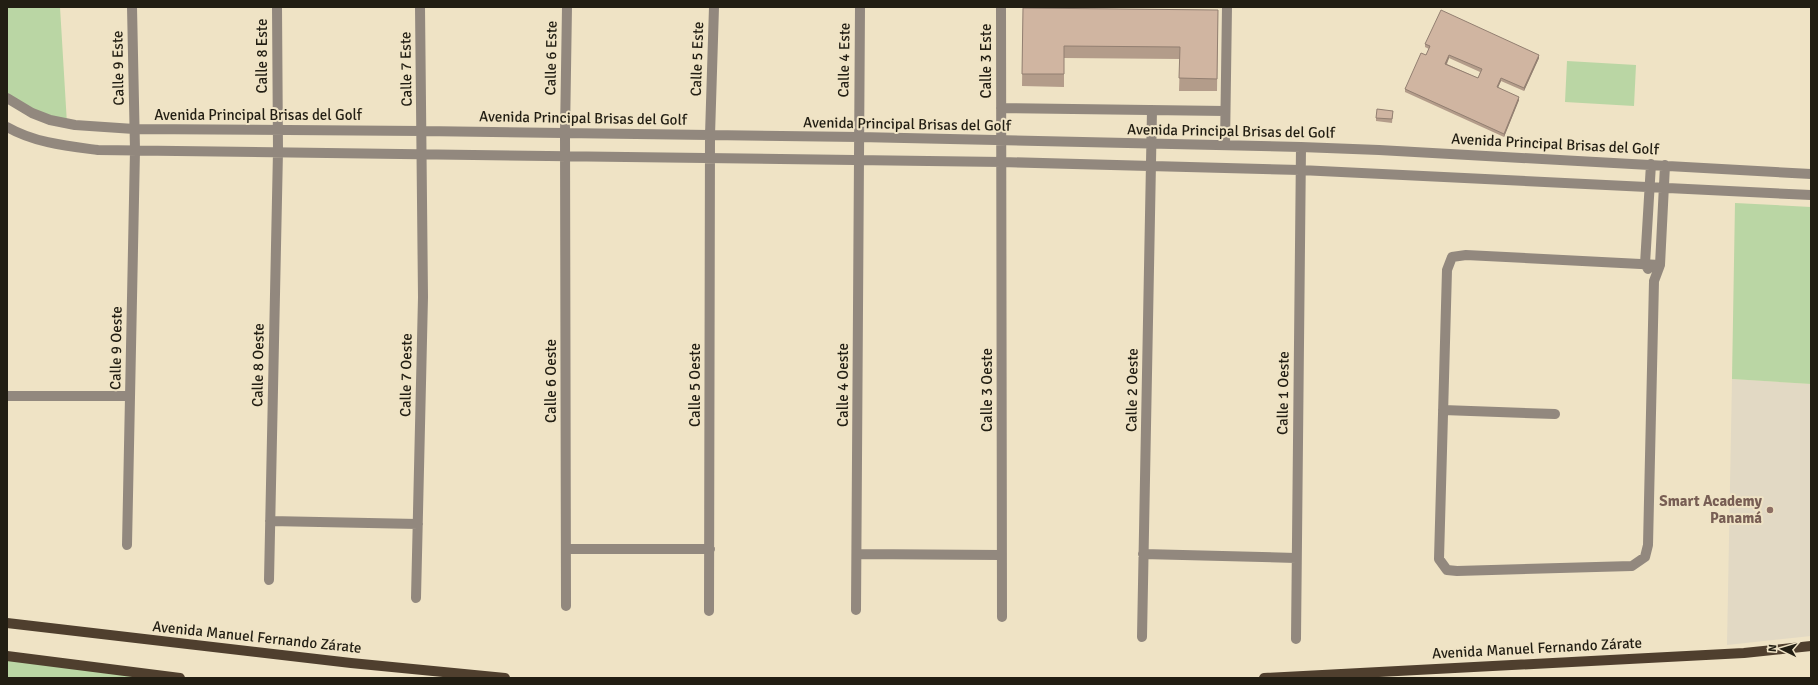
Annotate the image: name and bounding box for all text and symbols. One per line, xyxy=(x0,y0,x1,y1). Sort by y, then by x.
street label: Calle 8 Este xyxy=(253,19,271,93)
street label: Calle 6 Este xyxy=(541,20,561,96)
street label: Calle 5 Este xyxy=(687,21,707,97)
street label: Calle 4 Este xyxy=(834,22,854,98)
street label: Calle 3 Este xyxy=(977,24,995,98)
street label: Calle 9 Este xyxy=(108,30,128,106)
street label: Calle 7 Este xyxy=(396,31,416,107)
street label: Avenida Principal Brisas del Golf xyxy=(154,106,363,124)
street label: Avenida Principal Brisas del Golf xyxy=(479,107,688,129)
street label: Avenida Principal Brisas del Golf xyxy=(803,113,1012,135)
street label: Avenida Principal Brisas del Golf xyxy=(1127,120,1336,142)
street label: Avenida Principal Brisas del Golf xyxy=(1451,130,1660,158)
street label: Calle 9 Oeste xyxy=(106,306,126,390)
street label: Calle 8 Oeste xyxy=(248,323,268,407)
street label: Calle 7 Oeste xyxy=(396,333,416,417)
street label: Calle 6 Oeste xyxy=(542,339,560,423)
street label: Calle 5 Oeste xyxy=(686,343,704,427)
street label: Calle 4 Oeste xyxy=(834,343,852,427)
street label: Calle 3 Oeste xyxy=(978,348,996,432)
street label: Calle 2 Oeste xyxy=(1122,348,1142,432)
street label: Calle 1 Oeste xyxy=(1273,351,1293,435)
place label: Smart Academy Panamá xyxy=(1659,492,1763,527)
marker: Smart Academy Panamá xyxy=(1765,505,1775,515)
street label: Avenida Manuel Fernando Zárate xyxy=(152,617,362,657)
north arrow xyxy=(1762,629,1802,669)
street label: Avenida Manuel Fernando Zárate xyxy=(1432,634,1642,662)
text: N xyxy=(1766,644,1779,653)

